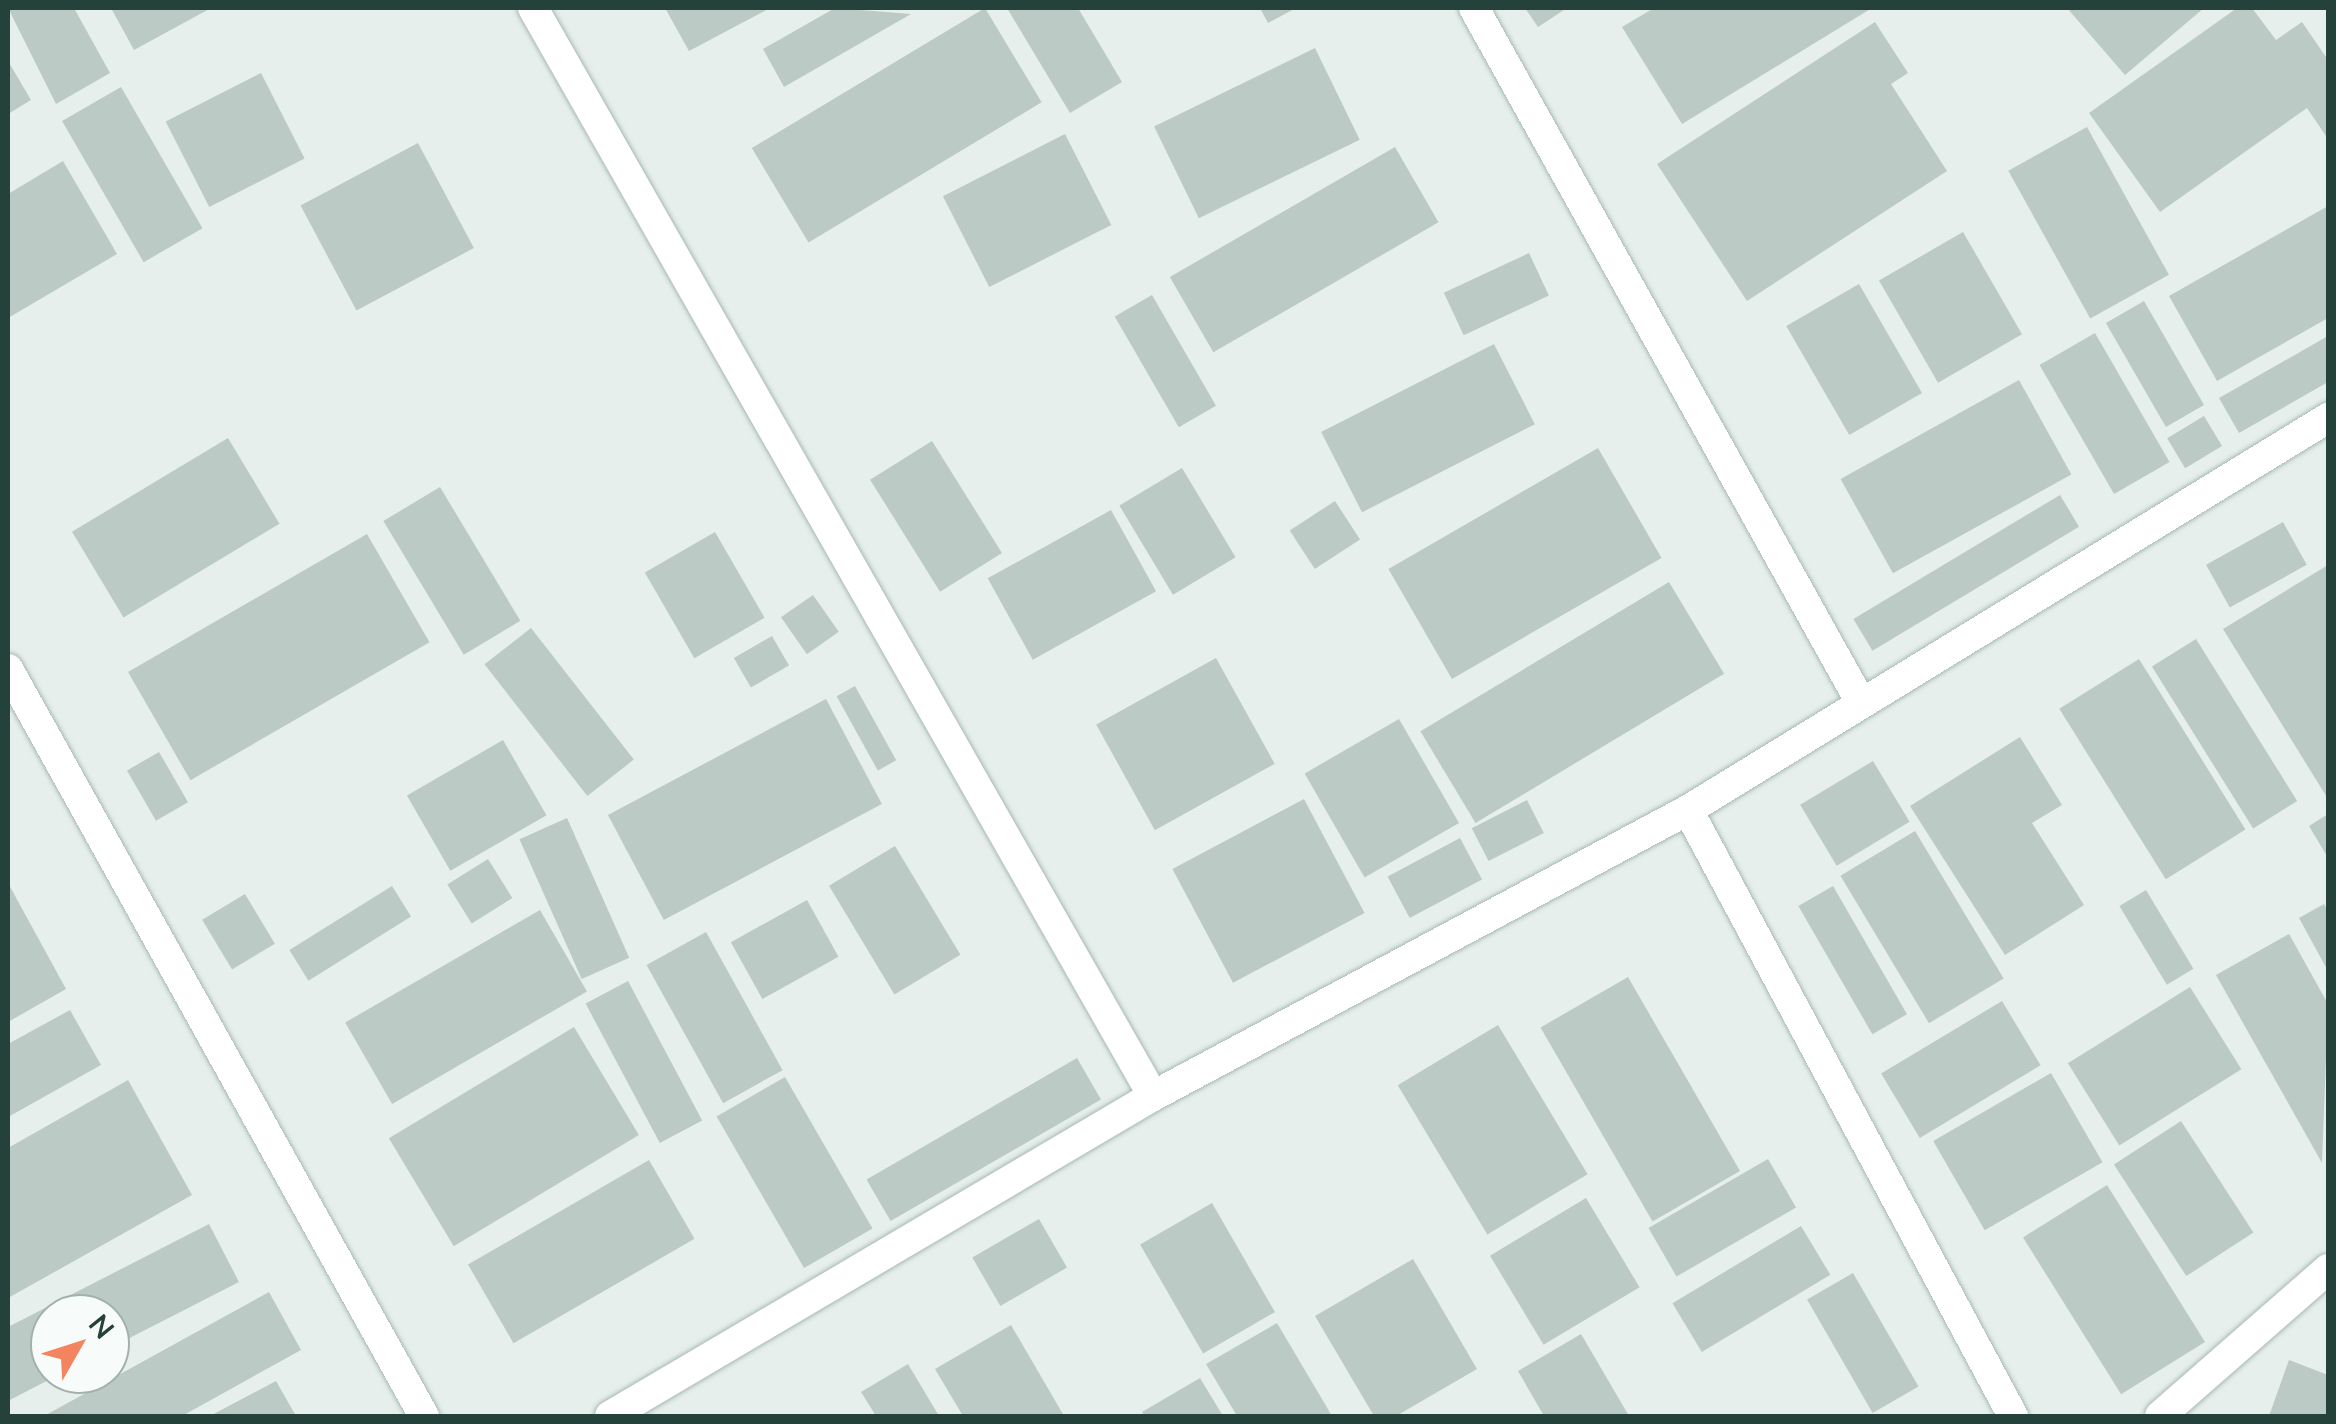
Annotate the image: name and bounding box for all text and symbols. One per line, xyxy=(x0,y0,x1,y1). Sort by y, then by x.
north arrow xyxy=(30,1294,130,1394)
text: N xyxy=(82,1307,122,1345)

